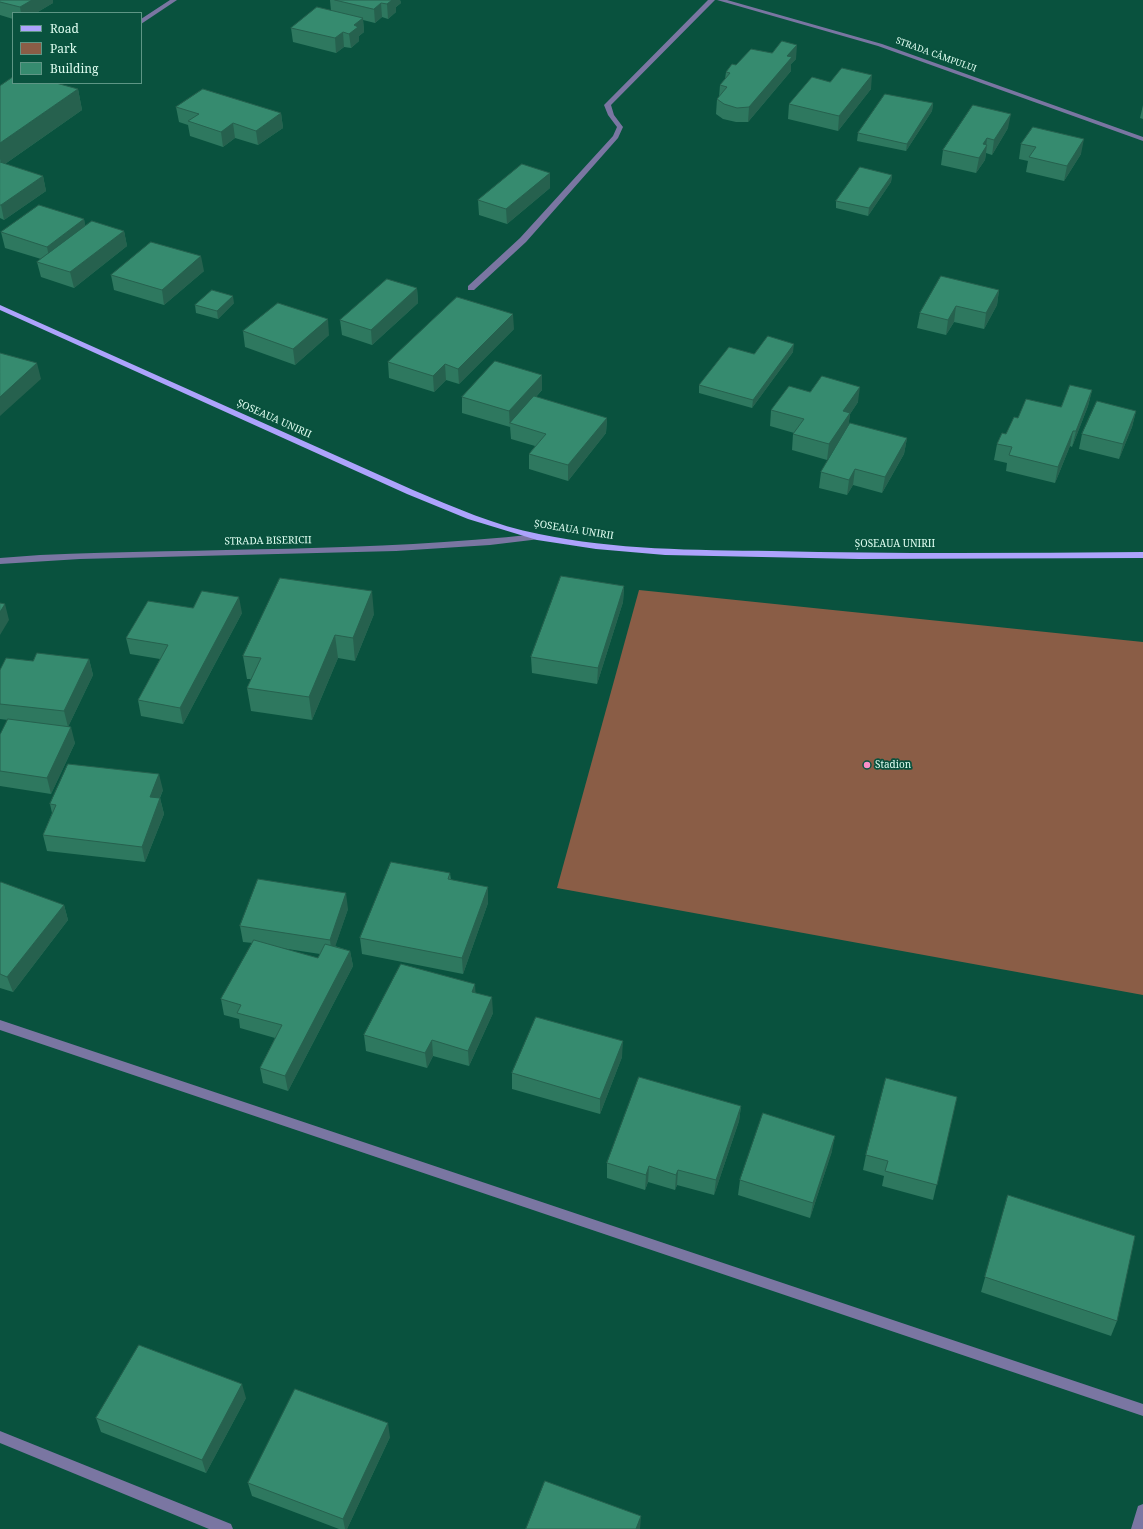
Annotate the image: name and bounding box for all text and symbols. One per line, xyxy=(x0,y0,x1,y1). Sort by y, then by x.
legend xyxy=(12,12,142,84)
text: Road xyxy=(50,20,79,37)
street label: STRADA CÂMPULUI xyxy=(894,35,978,75)
text: Park xyxy=(50,40,77,57)
text: Building xyxy=(50,60,98,77)
street label: ȘOSEAUA UNIRII xyxy=(235,397,313,441)
street label: ȘOSEAUA UNIRII xyxy=(533,518,615,542)
street label: STRADA BISERICII xyxy=(224,534,312,548)
street label: ȘOSEAUA UNIRII xyxy=(855,538,935,550)
place label: Stadion xyxy=(875,759,911,771)
marker: Stadion xyxy=(862,760,872,770)

